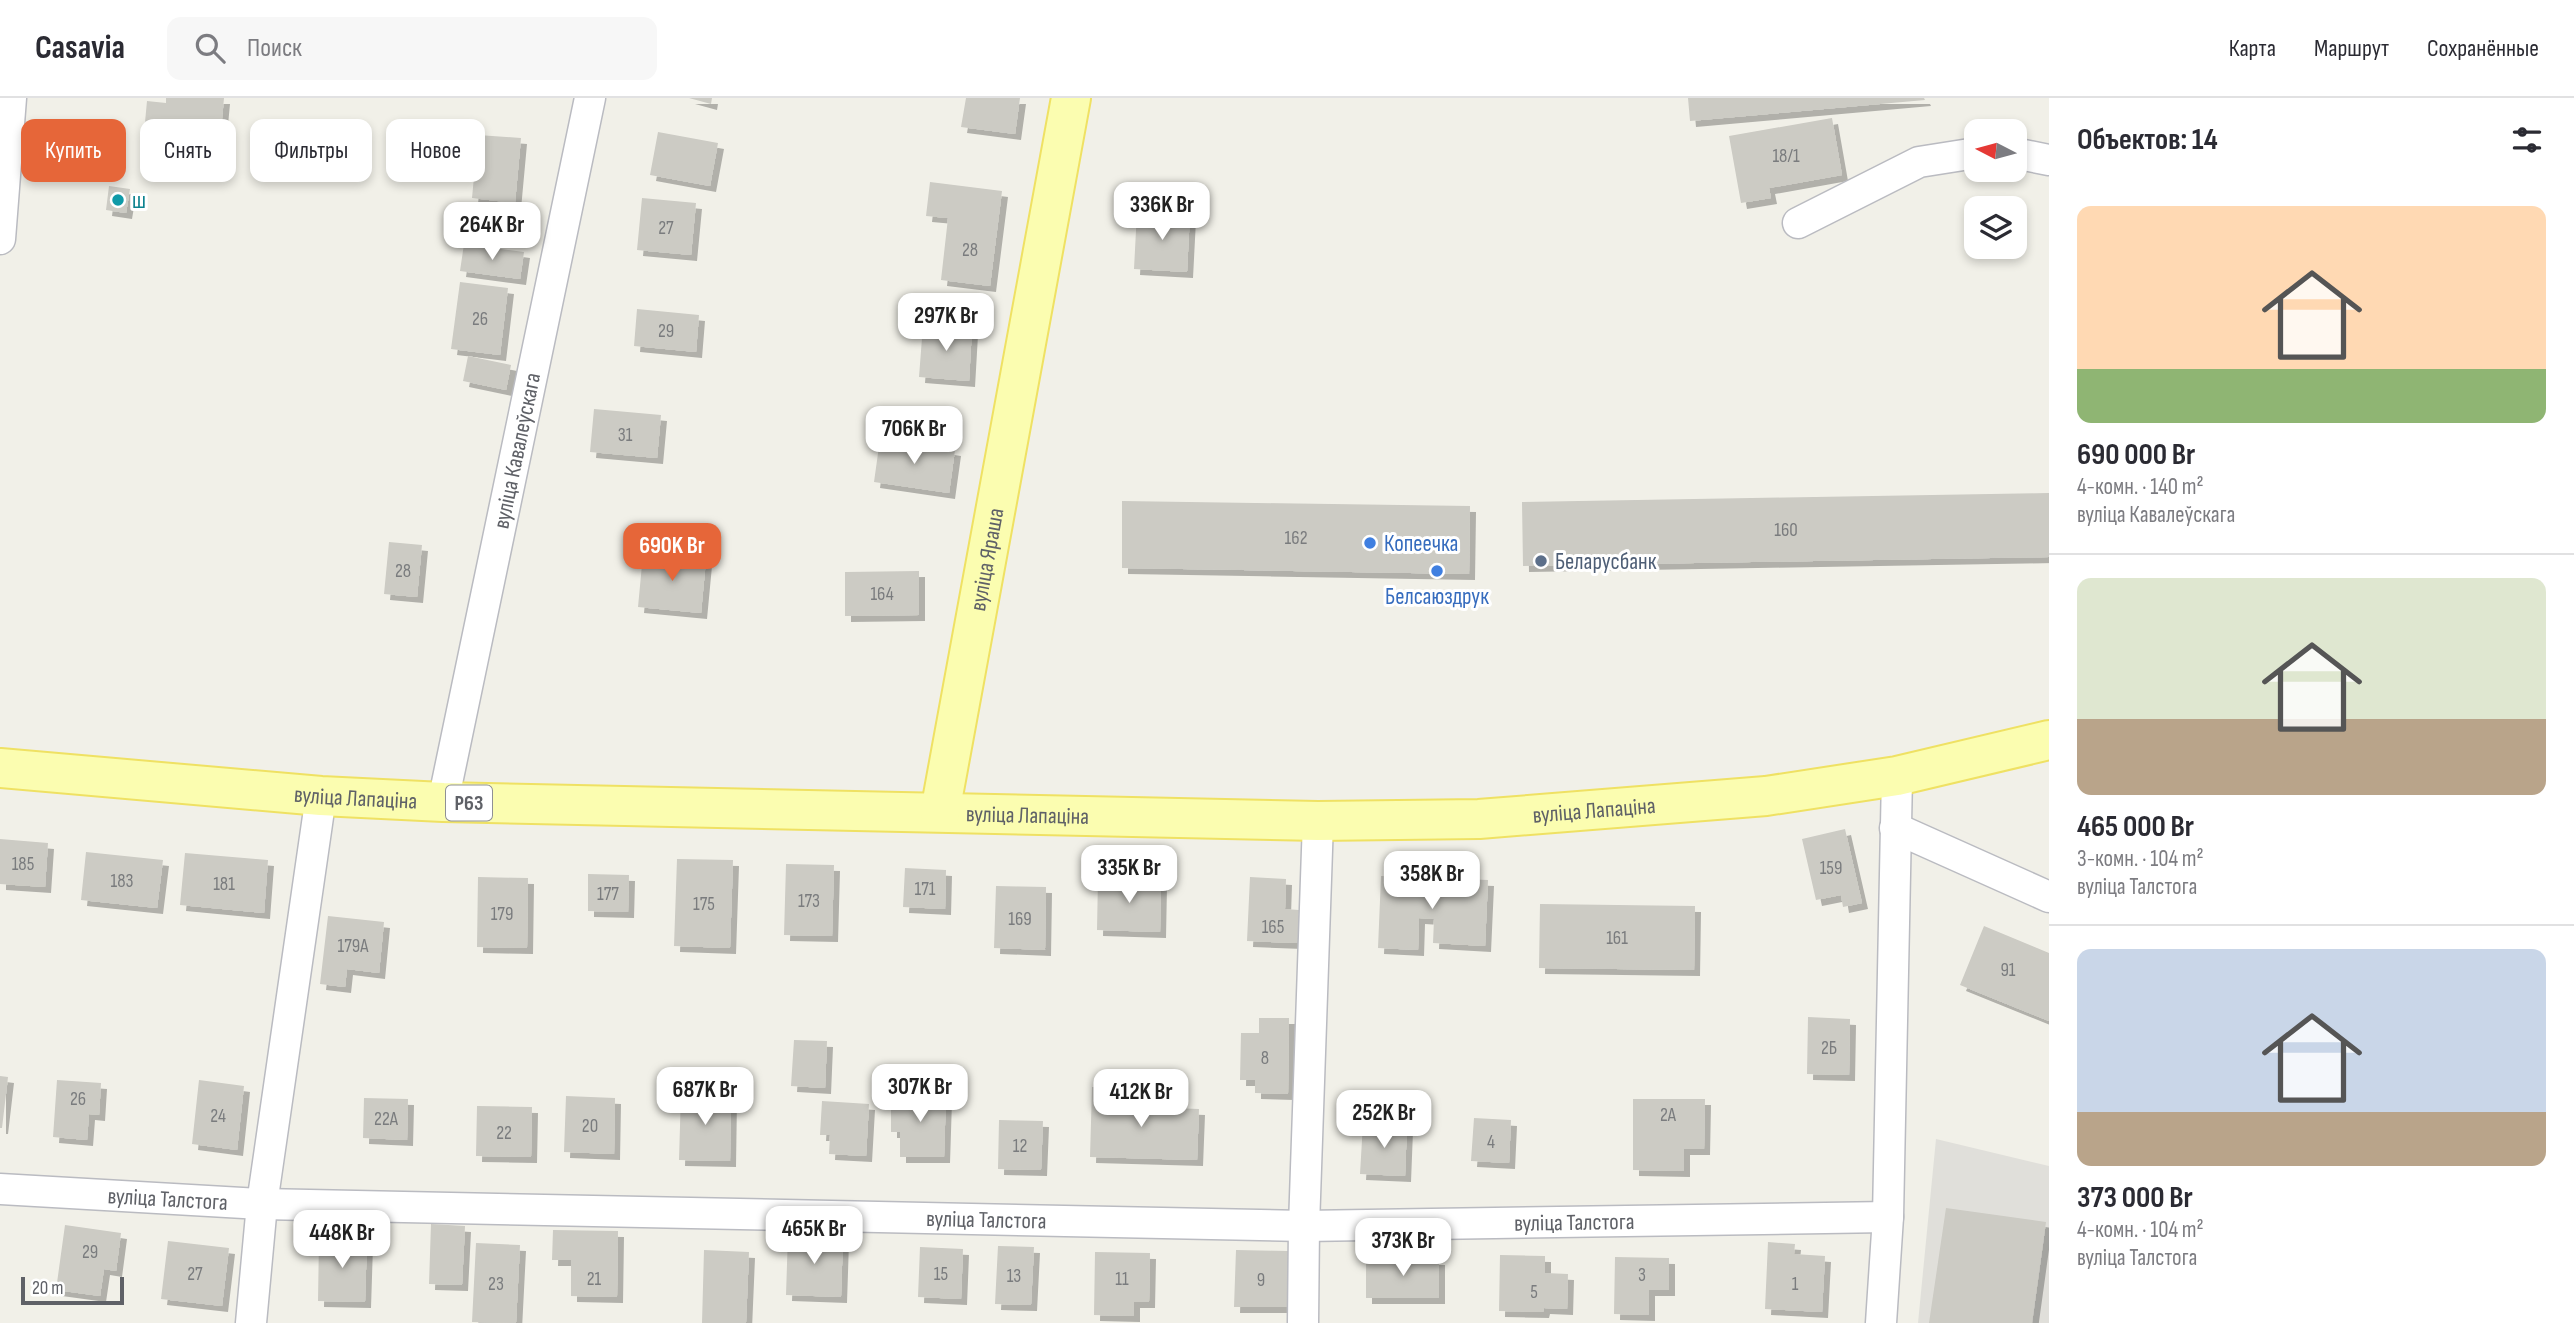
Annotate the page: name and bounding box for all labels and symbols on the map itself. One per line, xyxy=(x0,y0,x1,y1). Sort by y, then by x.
north arrow xyxy=(1964,119,2026,182)
house number: 18/1 xyxy=(1772,145,1800,168)
pin: 336K Br xyxy=(1097,183,1227,242)
place label: ш xyxy=(132,187,146,215)
marker: ш xyxy=(110,192,126,208)
pin: 264K Br xyxy=(427,202,557,262)
house number: 27 xyxy=(658,217,674,240)
house number: 28 xyxy=(962,239,978,262)
pin: 297K Br xyxy=(881,294,1011,353)
house number: 26 xyxy=(472,308,488,331)
house number: 29 xyxy=(658,320,674,343)
street label: вуліца Кавалеўскага xyxy=(487,370,547,531)
pin: 706K Br xyxy=(849,406,979,466)
house number: 31 xyxy=(618,424,633,447)
street label: вуліца Яраша xyxy=(964,506,1011,613)
house number: 160 xyxy=(1774,519,1798,542)
pin: 690K Br xyxy=(607,524,737,583)
house number: 162 xyxy=(1285,527,1307,550)
place label: Копеечка xyxy=(1384,530,1458,558)
marker: Копеечка xyxy=(1362,535,1378,551)
place label: Беларусбанк xyxy=(1555,548,1657,576)
marker: Беларусбанк xyxy=(1533,553,1549,569)
house number: 28 xyxy=(395,560,411,583)
marker: Белсаюздрук xyxy=(1429,563,1445,579)
house number: 164 xyxy=(870,583,894,606)
place label: Белсаюздрук xyxy=(1385,583,1489,611)
street label: вуліца Лапаціна xyxy=(293,781,418,816)
road number: Р63 xyxy=(446,786,492,820)
street label: вуліца Лапаціна xyxy=(1532,792,1657,830)
street label: вуліца Лапаціна xyxy=(966,800,1089,831)
pin: 335K Br xyxy=(1064,846,1194,905)
pin: 358K Br xyxy=(1367,852,1497,911)
house number: 185 xyxy=(12,853,34,876)
house number: 159 xyxy=(1820,857,1842,880)
house number: 183 xyxy=(111,870,134,893)
house number: 181 xyxy=(213,873,235,896)
house number: 171 xyxy=(915,878,936,901)
house number: 177 xyxy=(597,883,619,906)
house number: 173 xyxy=(798,890,820,913)
house number: 175 xyxy=(693,893,715,916)
house number: 179 xyxy=(491,903,513,926)
house number: 169 xyxy=(1008,908,1032,931)
house number: 165 xyxy=(1262,916,1284,939)
house number: 161 xyxy=(1606,927,1628,950)
house number: 179А xyxy=(338,935,369,958)
house number: 91 xyxy=(2000,959,2016,982)
house number: 2Б xyxy=(1821,1037,1837,1060)
house number: 8 xyxy=(1261,1047,1269,1070)
pin: 307K Br xyxy=(855,1065,985,1124)
pin: 687K Br xyxy=(640,1068,770,1127)
pin: 412K Br xyxy=(1076,1070,1206,1129)
house number: 26 xyxy=(70,1088,86,1111)
pin: 252K Br xyxy=(1319,1090,1449,1150)
house number: 2А xyxy=(1660,1104,1677,1127)
house number: 24 xyxy=(210,1105,226,1128)
house number: 22А xyxy=(374,1108,399,1131)
house number: 20 xyxy=(582,1115,598,1138)
house number: 22 xyxy=(496,1122,512,1145)
house number: 4 xyxy=(1487,1131,1495,1154)
house number: 12 xyxy=(1013,1135,1027,1158)
street label: вуліца Талстога xyxy=(107,1182,229,1217)
street label: вуліца Талстога xyxy=(926,1205,1047,1236)
pin: 465K Br xyxy=(749,1206,879,1266)
street label: вуліца Талстога xyxy=(1514,1208,1635,1238)
pin: 448K Br xyxy=(277,1210,407,1270)
pin: 373K Br xyxy=(1338,1218,1468,1278)
house number: 29 xyxy=(82,1241,98,1264)
house number: 27 xyxy=(187,1263,203,1286)
house number: 15 xyxy=(934,1263,948,1286)
house number: 3 xyxy=(1638,1264,1646,1287)
house number: 13 xyxy=(1007,1265,1021,1288)
house number: 21 xyxy=(587,1268,602,1291)
house number: 11 xyxy=(1115,1268,1129,1291)
house number: 9 xyxy=(1257,1269,1265,1292)
house number: 23 xyxy=(488,1273,504,1296)
house number: 1 xyxy=(1792,1273,1799,1296)
scale bar xyxy=(21,1274,124,1306)
house number: 5 xyxy=(1530,1281,1538,1304)

